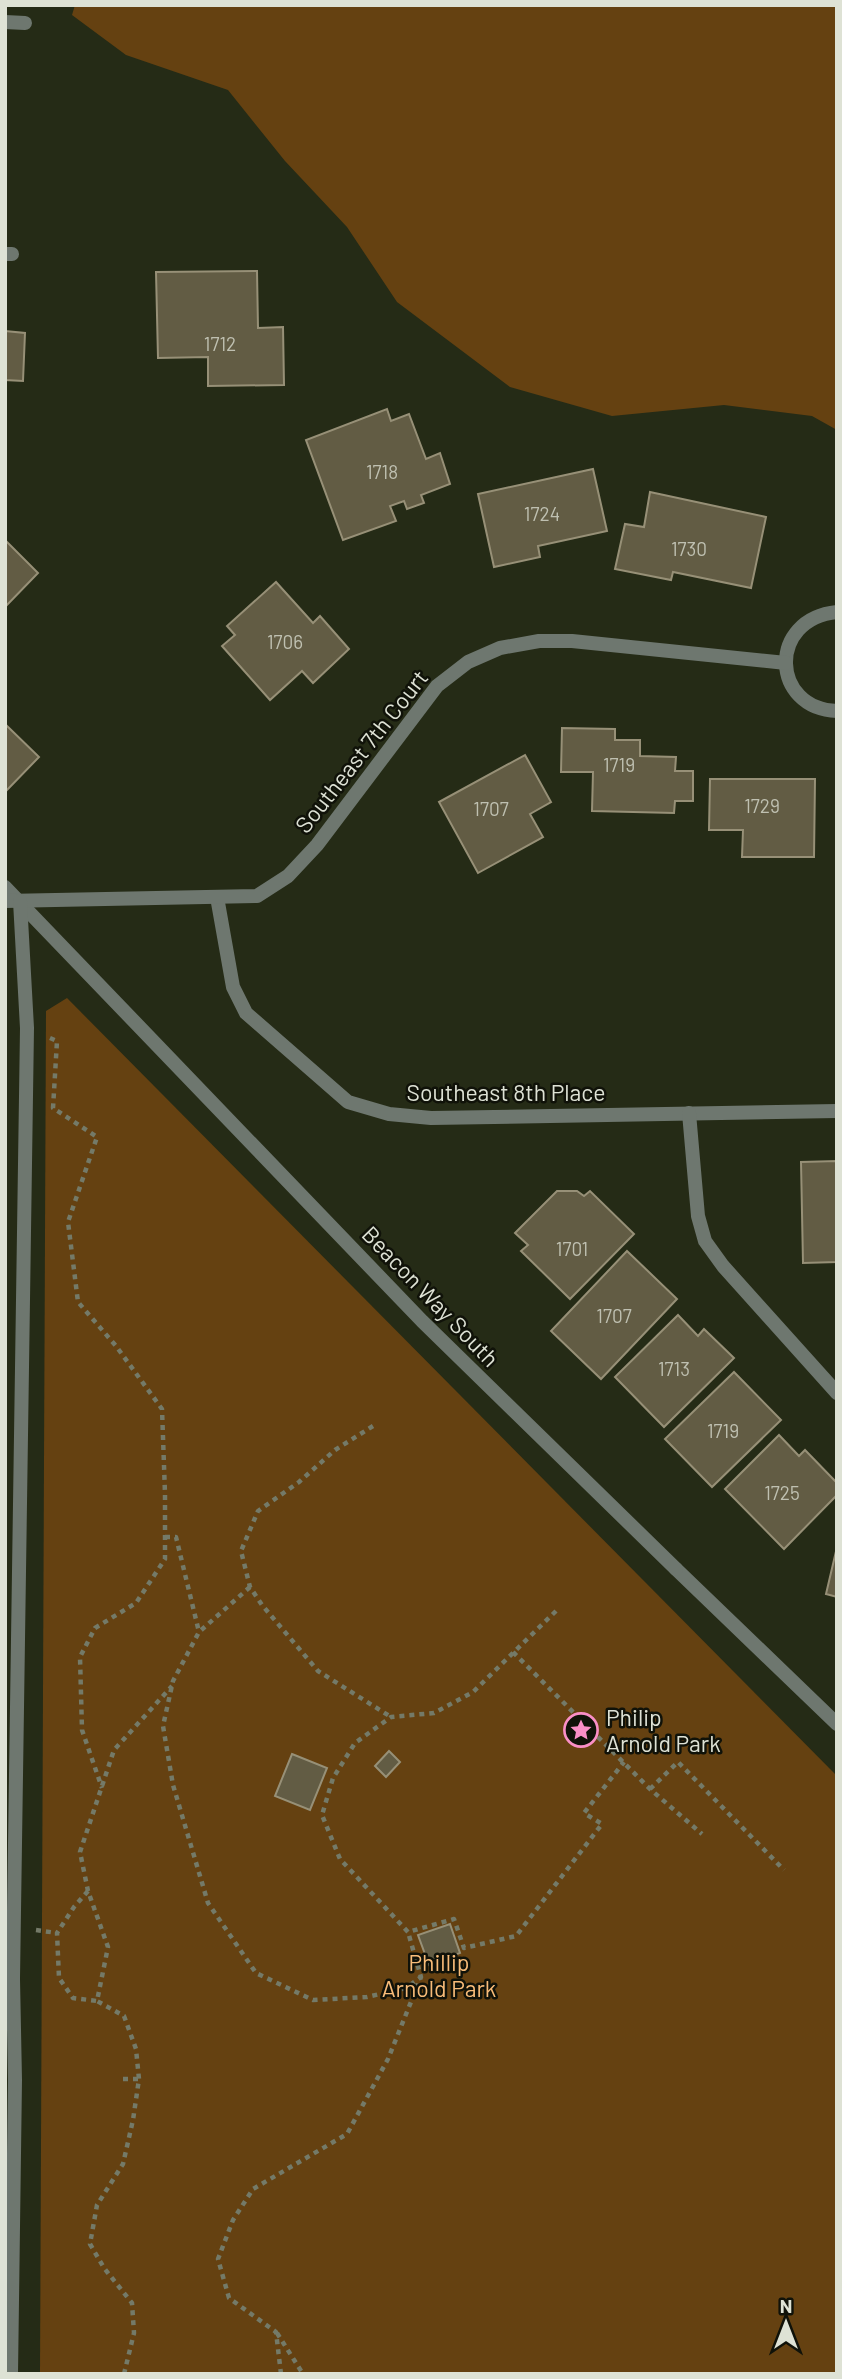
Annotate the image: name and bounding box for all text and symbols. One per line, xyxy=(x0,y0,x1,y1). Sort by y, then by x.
house number: 1712 xyxy=(204,332,236,355)
house number: 1718 xyxy=(366,460,398,483)
house number: 1724 xyxy=(524,502,560,525)
house number: 1730 xyxy=(671,537,707,560)
house number: 1706 xyxy=(267,630,303,653)
street label: Southeast 7th Court xyxy=(289,664,433,838)
house number: 1719 xyxy=(603,753,635,776)
house number: 1729 xyxy=(744,794,780,817)
house number: 1707 xyxy=(473,797,509,820)
street label: Southeast 8th Place xyxy=(407,1078,605,1106)
street label: Beacon Way South xyxy=(357,1220,505,1372)
house number: 1701 xyxy=(556,1237,588,1260)
house number: 1707 xyxy=(596,1304,632,1327)
house number: 1713 xyxy=(658,1357,690,1380)
house number: 1719 xyxy=(707,1419,739,1442)
house number: 1725 xyxy=(764,1481,800,1504)
place label: Philip Arnold Park xyxy=(606,1703,721,1757)
place icon: Philip Arnold Park xyxy=(562,1711,600,1749)
park label: Phillip Arnold Park xyxy=(382,1948,496,2002)
north arrow xyxy=(751,2288,821,2358)
text: N xyxy=(780,2294,792,2317)

